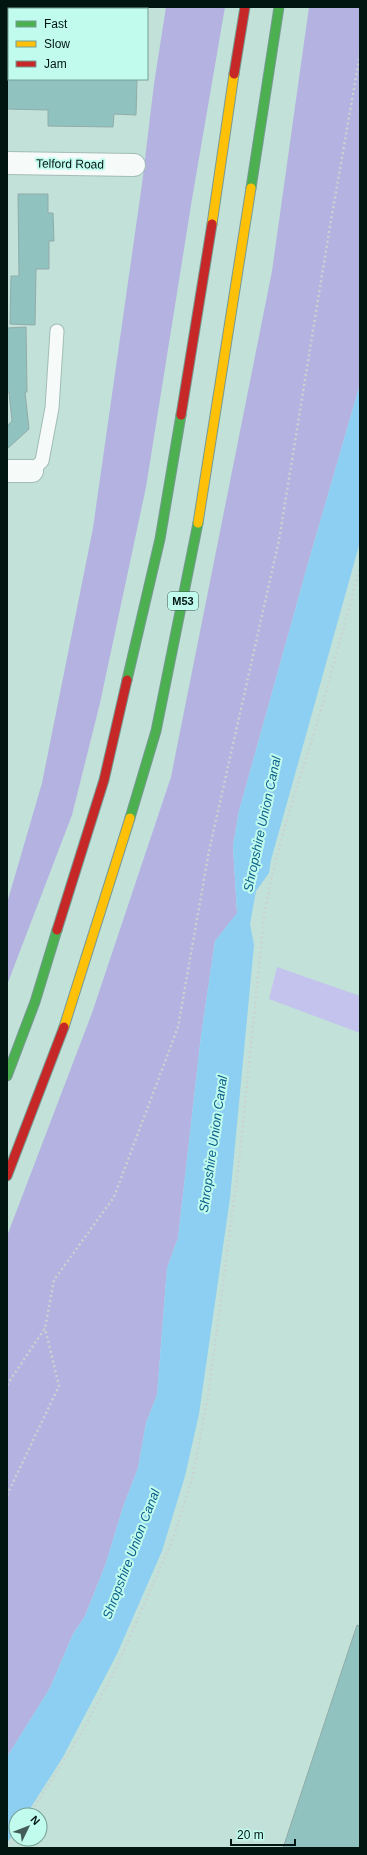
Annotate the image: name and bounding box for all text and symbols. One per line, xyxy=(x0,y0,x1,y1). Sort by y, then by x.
legend xyxy=(8,8,148,80)
text: Fast xyxy=(44,17,68,31)
text: Slow xyxy=(44,37,70,51)
text: Jam xyxy=(44,57,67,71)
street label: Telford Road xyxy=(36,156,104,172)
road number: M53 xyxy=(168,592,198,610)
water label: Shropshire Union Canal xyxy=(240,754,284,893)
water label: Shropshire Union Canal xyxy=(196,1074,230,1213)
water label: Shropshire Union Canal xyxy=(99,1486,163,1621)
north arrow xyxy=(8,1807,48,1847)
text: N xyxy=(28,1813,42,1827)
scale bar xyxy=(231,1821,295,1847)
text: 20 m xyxy=(237,1828,264,1842)

